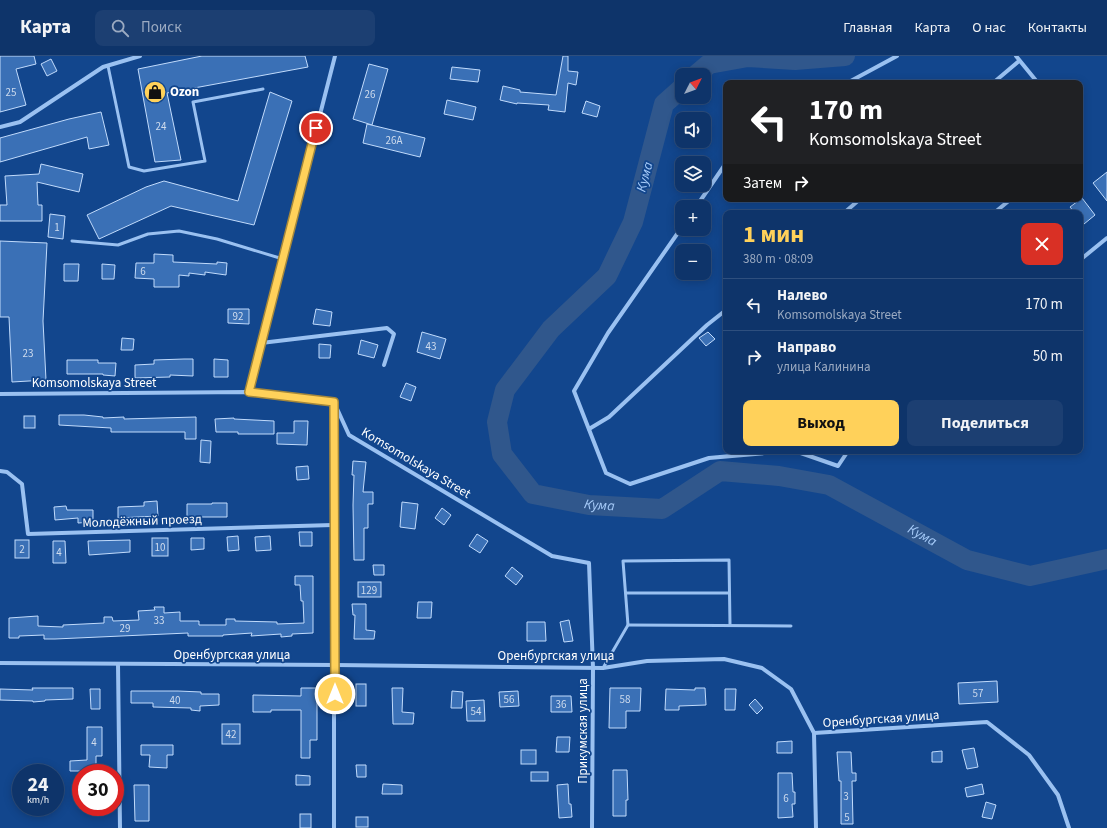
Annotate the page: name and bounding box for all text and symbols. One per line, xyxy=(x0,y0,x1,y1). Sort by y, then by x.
search box xyxy=(95,10,375,46)
text: Карта xyxy=(20,14,71,41)
icon: search xyxy=(109,17,131,39)
text: Поиск xyxy=(141,17,182,38)
text: Главная xyxy=(843,18,892,38)
text: Карта xyxy=(914,18,950,38)
text: О нас xyxy=(972,18,1006,38)
text: Контакты xyxy=(1028,18,1087,38)
north arrow xyxy=(675,68,711,104)
map controls xyxy=(675,68,711,280)
shop icon: Ozon xyxy=(142,79,168,105)
place label: Ozon xyxy=(170,83,199,101)
house number: 25 xyxy=(6,85,16,100)
house number: 26 xyxy=(365,87,376,102)
text: 170 m xyxy=(809,90,883,130)
icon: left xyxy=(743,96,795,148)
pin xyxy=(299,111,333,145)
button: sound xyxy=(675,112,711,148)
icon: arrive xyxy=(305,117,327,139)
house number: 24 xyxy=(156,119,167,134)
text: Komsomolskaya Street xyxy=(809,127,982,152)
house number: 26А xyxy=(386,133,402,148)
button: layers xyxy=(675,156,711,192)
water label: Кума xyxy=(631,159,659,194)
icon: right xyxy=(790,172,812,194)
text: Затем xyxy=(743,173,782,194)
button: + xyxy=(675,200,711,236)
text: 1 мин xyxy=(743,217,804,252)
house number: 1 xyxy=(54,220,60,235)
button: close xyxy=(1021,223,1063,265)
button: − xyxy=(675,244,711,280)
text: 380 m · 08:09 xyxy=(743,250,813,268)
house number: 6 xyxy=(140,264,146,279)
text: Налево xyxy=(777,285,828,306)
icon: left xyxy=(743,294,765,316)
text: 170 m xyxy=(1025,294,1063,315)
text: Komsomolskaya Street xyxy=(777,306,902,324)
house number: 92 xyxy=(233,309,243,324)
text: Направо xyxy=(777,337,836,358)
house number: 43 xyxy=(426,339,436,354)
house number: 23 xyxy=(23,346,33,361)
icon: right xyxy=(743,346,765,368)
text: 50 m xyxy=(1033,346,1063,367)
text: улица Калинина xyxy=(777,358,871,376)
street label: Komsomolskaya Street xyxy=(32,374,157,392)
button: Выход xyxy=(743,400,899,446)
button: Поделиться xyxy=(907,400,1063,446)
street label: Komsomolskaya Street xyxy=(358,423,475,503)
water label: Кума xyxy=(582,494,616,516)
street label: Молодёжный проезд xyxy=(82,510,202,532)
water label: Кума xyxy=(904,520,941,552)
house number: 10 xyxy=(155,540,165,555)
house number: 2 xyxy=(19,542,25,557)
house number: 4 xyxy=(56,545,62,560)
house number: 129 xyxy=(361,583,377,598)
house number: 33 xyxy=(154,613,164,628)
house number: 29 xyxy=(120,621,130,636)
street label: Оренбургская улица xyxy=(174,646,290,664)
street label: Оренбургская улица xyxy=(498,647,614,665)
position arrow xyxy=(314,673,356,715)
street label: Прикумская улица xyxy=(574,678,592,784)
house number: 57 xyxy=(973,686,983,701)
house number: 56 xyxy=(504,692,515,707)
house number: 58 xyxy=(620,692,631,707)
house number: 40 xyxy=(170,693,180,708)
house number: 36 xyxy=(556,697,567,712)
house number: 54 xyxy=(471,704,482,719)
street label: Оренбургская улица xyxy=(822,706,940,732)
house number: 42 xyxy=(226,727,236,742)
house number: 4 xyxy=(91,735,97,750)
speed limit sign: 30 xyxy=(72,764,124,816)
text: 24 xyxy=(27,771,49,799)
house number: 3 xyxy=(843,789,849,804)
house number: 6 xyxy=(783,791,789,806)
text: km/h xyxy=(27,793,49,807)
house number: 5 xyxy=(844,810,850,825)

